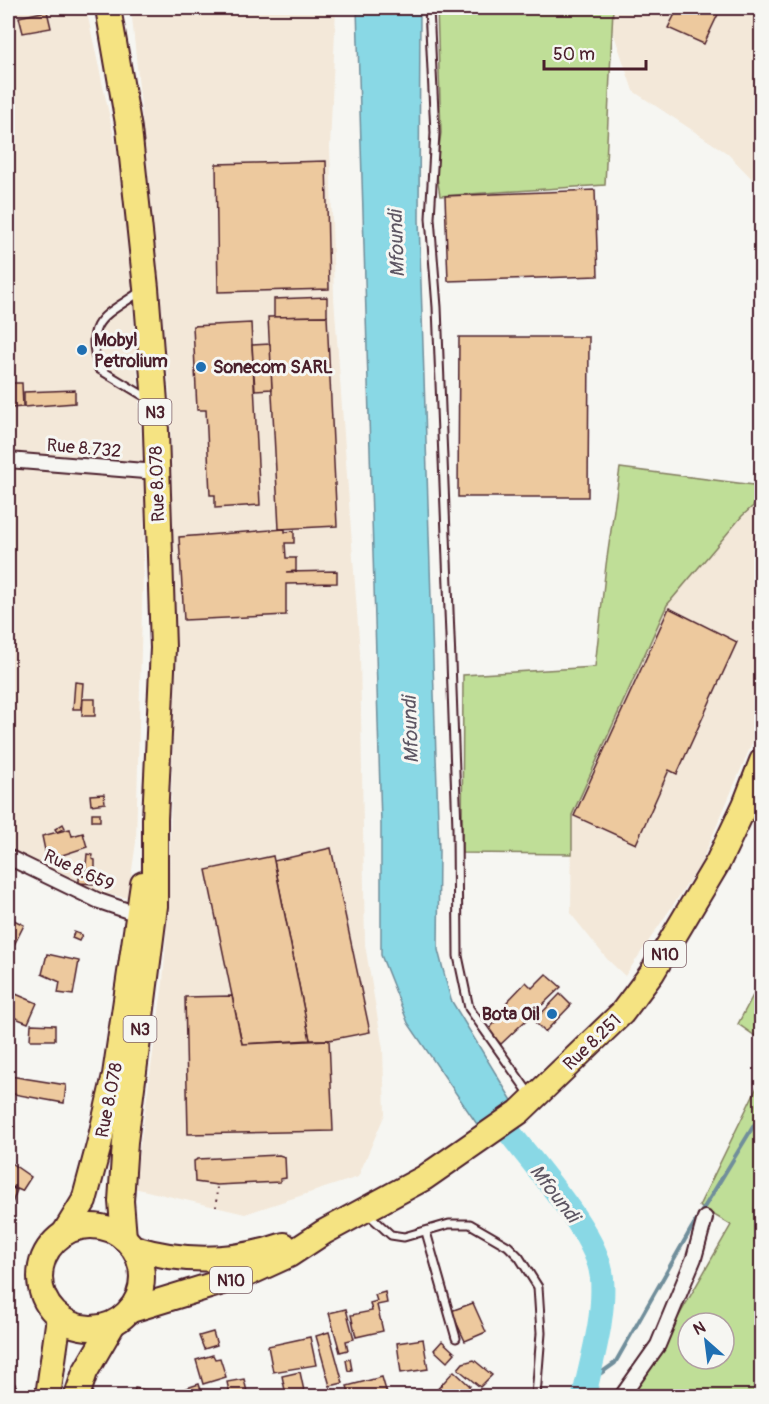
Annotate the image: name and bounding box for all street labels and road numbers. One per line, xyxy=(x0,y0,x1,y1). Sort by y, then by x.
road number: N3 xyxy=(138,399,172,425)
street label: Rue 8.732 xyxy=(46,434,122,463)
street label: Rue 8.078 xyxy=(145,446,170,522)
street label: Rue 8.659 xyxy=(40,844,118,897)
road number: N10 xyxy=(644,941,686,967)
street label: Rue 8.251 xyxy=(558,1009,626,1076)
road number: N3 xyxy=(124,1016,156,1042)
street label: Rue 8.078 xyxy=(91,1061,128,1140)
road number: N10 xyxy=(210,1267,252,1293)

